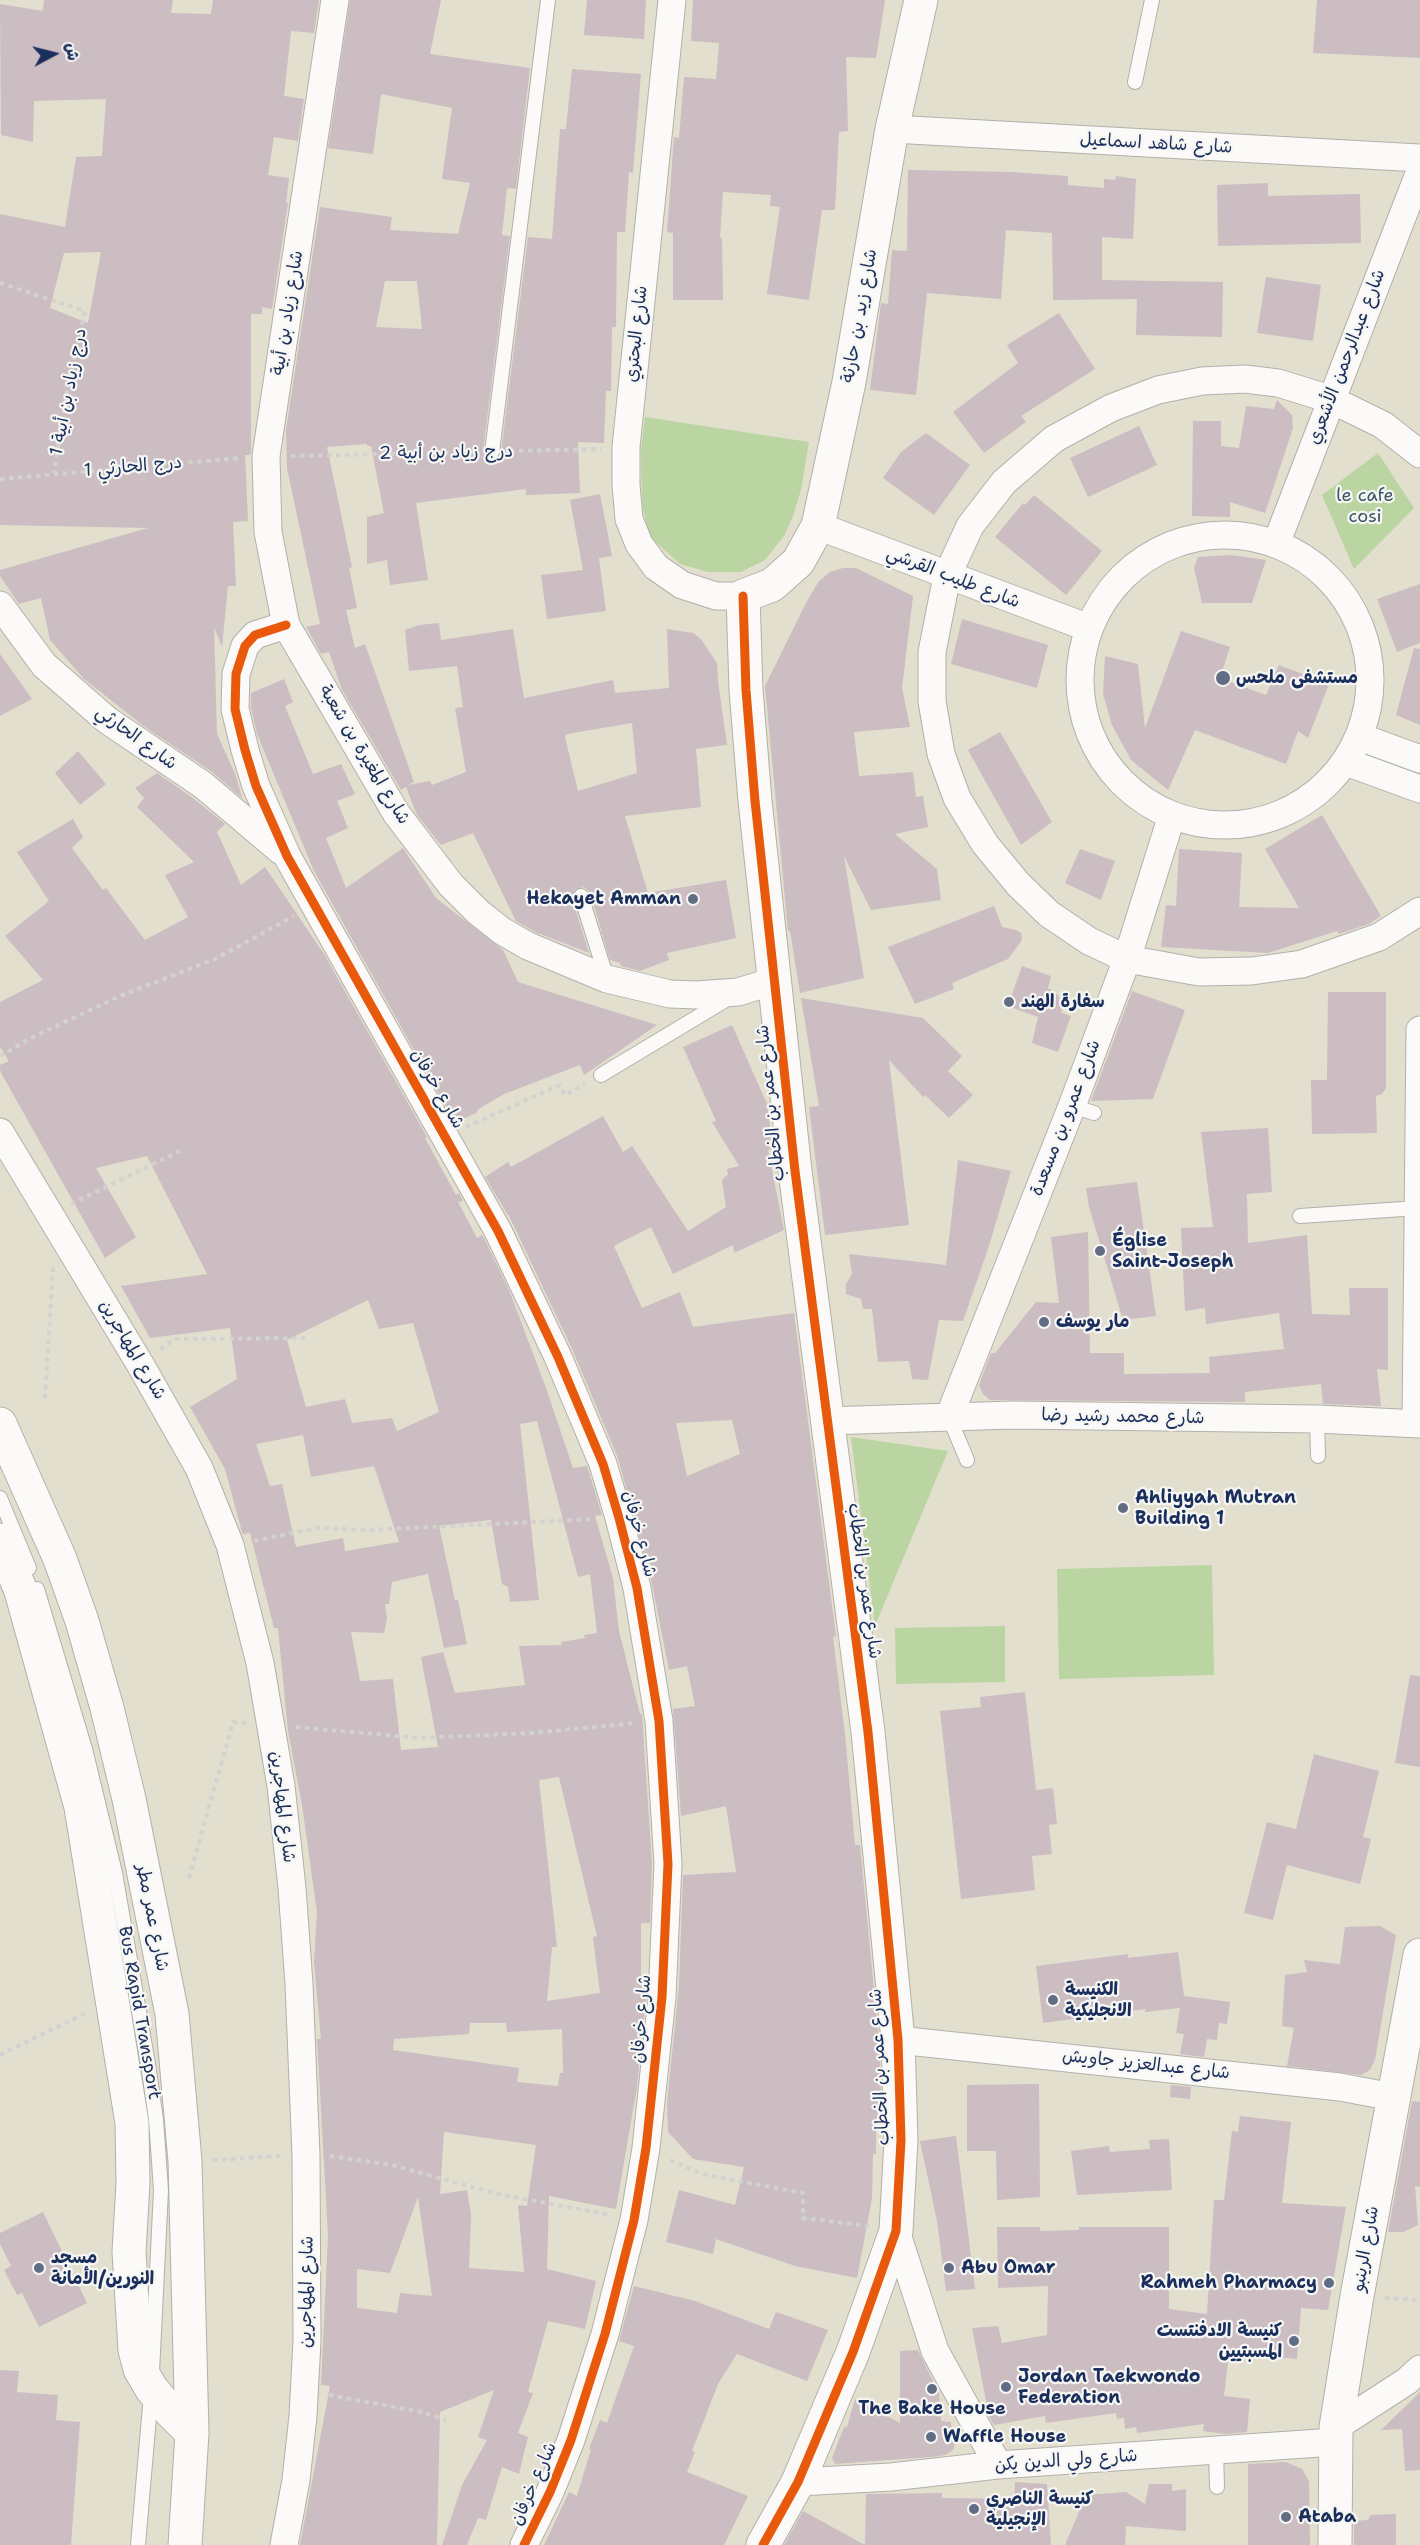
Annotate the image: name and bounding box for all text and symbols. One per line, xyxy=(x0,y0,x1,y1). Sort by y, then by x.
north arrow xyxy=(24,24,84,84)
text: ش xyxy=(61,42,84,62)
street label: شارع شاهد اسماعيل xyxy=(1079,129,1233,159)
street label: شارع زيد بن حارثة xyxy=(838,247,882,385)
street label: شارع زياد بن أبية xyxy=(267,249,309,377)
street label: شارع عبدالرحمن الأشعري xyxy=(1304,266,1390,448)
street label: شارع البحتري xyxy=(621,285,653,383)
street label: درج زياد بن أبية 1 xyxy=(46,327,92,457)
street label: درج زياد بن أبية 2 xyxy=(379,441,513,465)
street label: درج الحارثي 1 xyxy=(83,452,183,482)
park label: le cafe cosi xyxy=(1336,485,1394,528)
street label: شارع طليب القرشي xyxy=(883,543,1023,613)
place label: مستشفى ملحس xyxy=(1236,667,1358,689)
marker: مستشفى ملحس xyxy=(1214,669,1232,687)
street label: شارع المغيرة بن شعبة xyxy=(314,681,414,829)
street label: شارع الحارثي xyxy=(91,701,181,775)
place label: Hekayet Amman xyxy=(527,888,681,910)
marker: Hekayet Amman xyxy=(686,892,700,906)
place label: سفارة الهند xyxy=(1021,991,1105,1013)
marker: سفارة الهند xyxy=(1002,995,1016,1009)
street label: شارع عمر بن الخطاب xyxy=(752,1024,790,1182)
street label: شارع عمرو بن مسعدة xyxy=(1026,1037,1106,1199)
street label: شارع خرفان xyxy=(405,1045,469,1133)
place label: Église Saint-Joseph xyxy=(1112,1230,1234,1272)
marker: Église Saint-Joseph xyxy=(1093,1244,1107,1258)
street label: شارع المهاجرين xyxy=(94,1296,170,1404)
place label: مار يوسف xyxy=(1056,1311,1129,1333)
marker: مار يوسف xyxy=(1037,1315,1051,1329)
street label: شارع محمد رشيد رضا xyxy=(1041,1405,1205,1429)
place label: Ahliyyah Mutran Building 1 xyxy=(1135,1487,1296,1530)
street label: شارع خرفان xyxy=(617,1488,661,1580)
marker: Ahliyyah Mutran Building 1 xyxy=(1116,1501,1130,1515)
street label: شارع عمر بن الخطاب xyxy=(842,1502,886,1660)
street label: شارع المهاجرين xyxy=(264,1750,300,1864)
street label: شارع عمر مطر xyxy=(131,1863,173,1973)
street label: Bus Rapid Transport xyxy=(113,1925,165,2101)
street label: شارع خرفان xyxy=(627,1974,657,2064)
place label: الكنيسة الانجليكية xyxy=(1065,1979,1132,2022)
street label: شارع عمر بن الخطاب xyxy=(865,1988,895,2146)
marker: الكنيسة الانجليكية xyxy=(1046,1993,1060,2007)
street label: شارع عبدالعزيز جاويش xyxy=(1061,2045,1231,2085)
street label: شارع الرينبو xyxy=(1348,2204,1384,2294)
street label: شارع المهاجرين xyxy=(295,2236,319,2348)
place label: مسجد النورين/الأمانة xyxy=(51,2247,154,2290)
place label: Abu Omar xyxy=(961,2257,1055,2279)
marker: مسجد النورين/الأمانة xyxy=(32,2261,46,2275)
marker: Abu Omar xyxy=(942,2261,956,2275)
place label: Rahmeh Pharmacy xyxy=(1141,2272,1317,2294)
marker: Rahmeh Pharmacy xyxy=(1322,2276,1336,2290)
place label: كنيسة الادفنتست المسبتيين xyxy=(1157,2320,1282,2362)
marker: كنيسة الادفنتست المسبتيين xyxy=(1287,2334,1301,2348)
place label: Jordan Taekwondo Federation xyxy=(1018,2366,1201,2408)
marker: Jordan Taekwondo Federation xyxy=(999,2380,1013,2394)
marker: The Bake House xyxy=(925,2382,939,2396)
place label: The Bake House xyxy=(858,2398,1006,2420)
place label: Waffle House xyxy=(943,2426,1066,2448)
marker: Waffle House xyxy=(924,2430,938,2444)
street label: شارع خرفان xyxy=(506,2439,562,2529)
street label: شارع ولي الدين يكن xyxy=(994,2445,1138,2477)
place label: كنيسة الناصري الإنجيلية xyxy=(986,2488,1093,2530)
marker: كنيسة الناصري الإنجيلية xyxy=(967,2502,981,2516)
place label: Ataba xyxy=(1298,2506,1356,2528)
marker: Ataba xyxy=(1279,2510,1293,2524)

